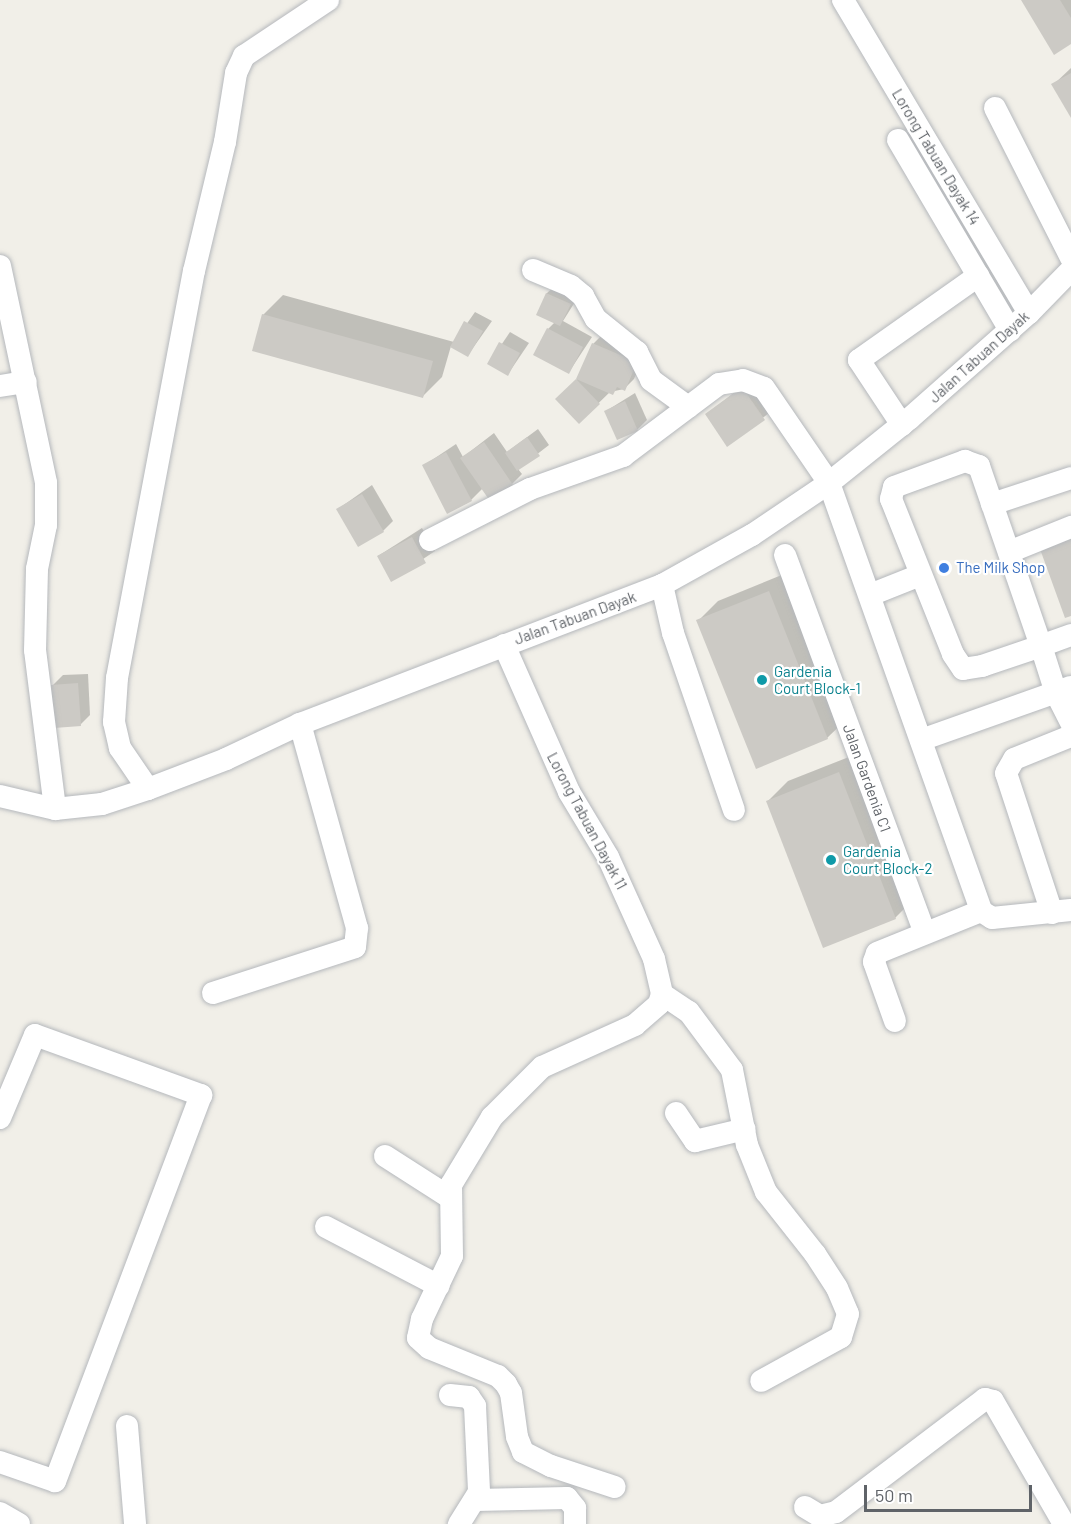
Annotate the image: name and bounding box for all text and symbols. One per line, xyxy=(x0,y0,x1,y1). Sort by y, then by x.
street label: Lorong Tabuan Dayak 14 xyxy=(888,86,984,228)
street label: Jalan Tabuan Dayak xyxy=(925,307,1033,407)
place label: The Milk Shop xyxy=(956,559,1045,577)
marker: The Milk Shop xyxy=(937,561,951,575)
street label: Jalan Tabuan Dayak xyxy=(512,588,638,648)
place label: Gardenia Court Block-1 xyxy=(774,662,861,697)
marker: Gardenia Court Block-1 xyxy=(755,673,769,687)
street label: Jalan Gardenia C1 xyxy=(839,721,895,835)
street label: Lorong Tabuan Dayak 11 xyxy=(543,749,631,893)
place label: Gardenia Court Block-2 xyxy=(843,842,932,877)
marker: Gardenia Court Block-2 xyxy=(824,853,838,867)
scale bar xyxy=(867,1473,1035,1511)
text: 50 m xyxy=(875,1484,913,1506)

